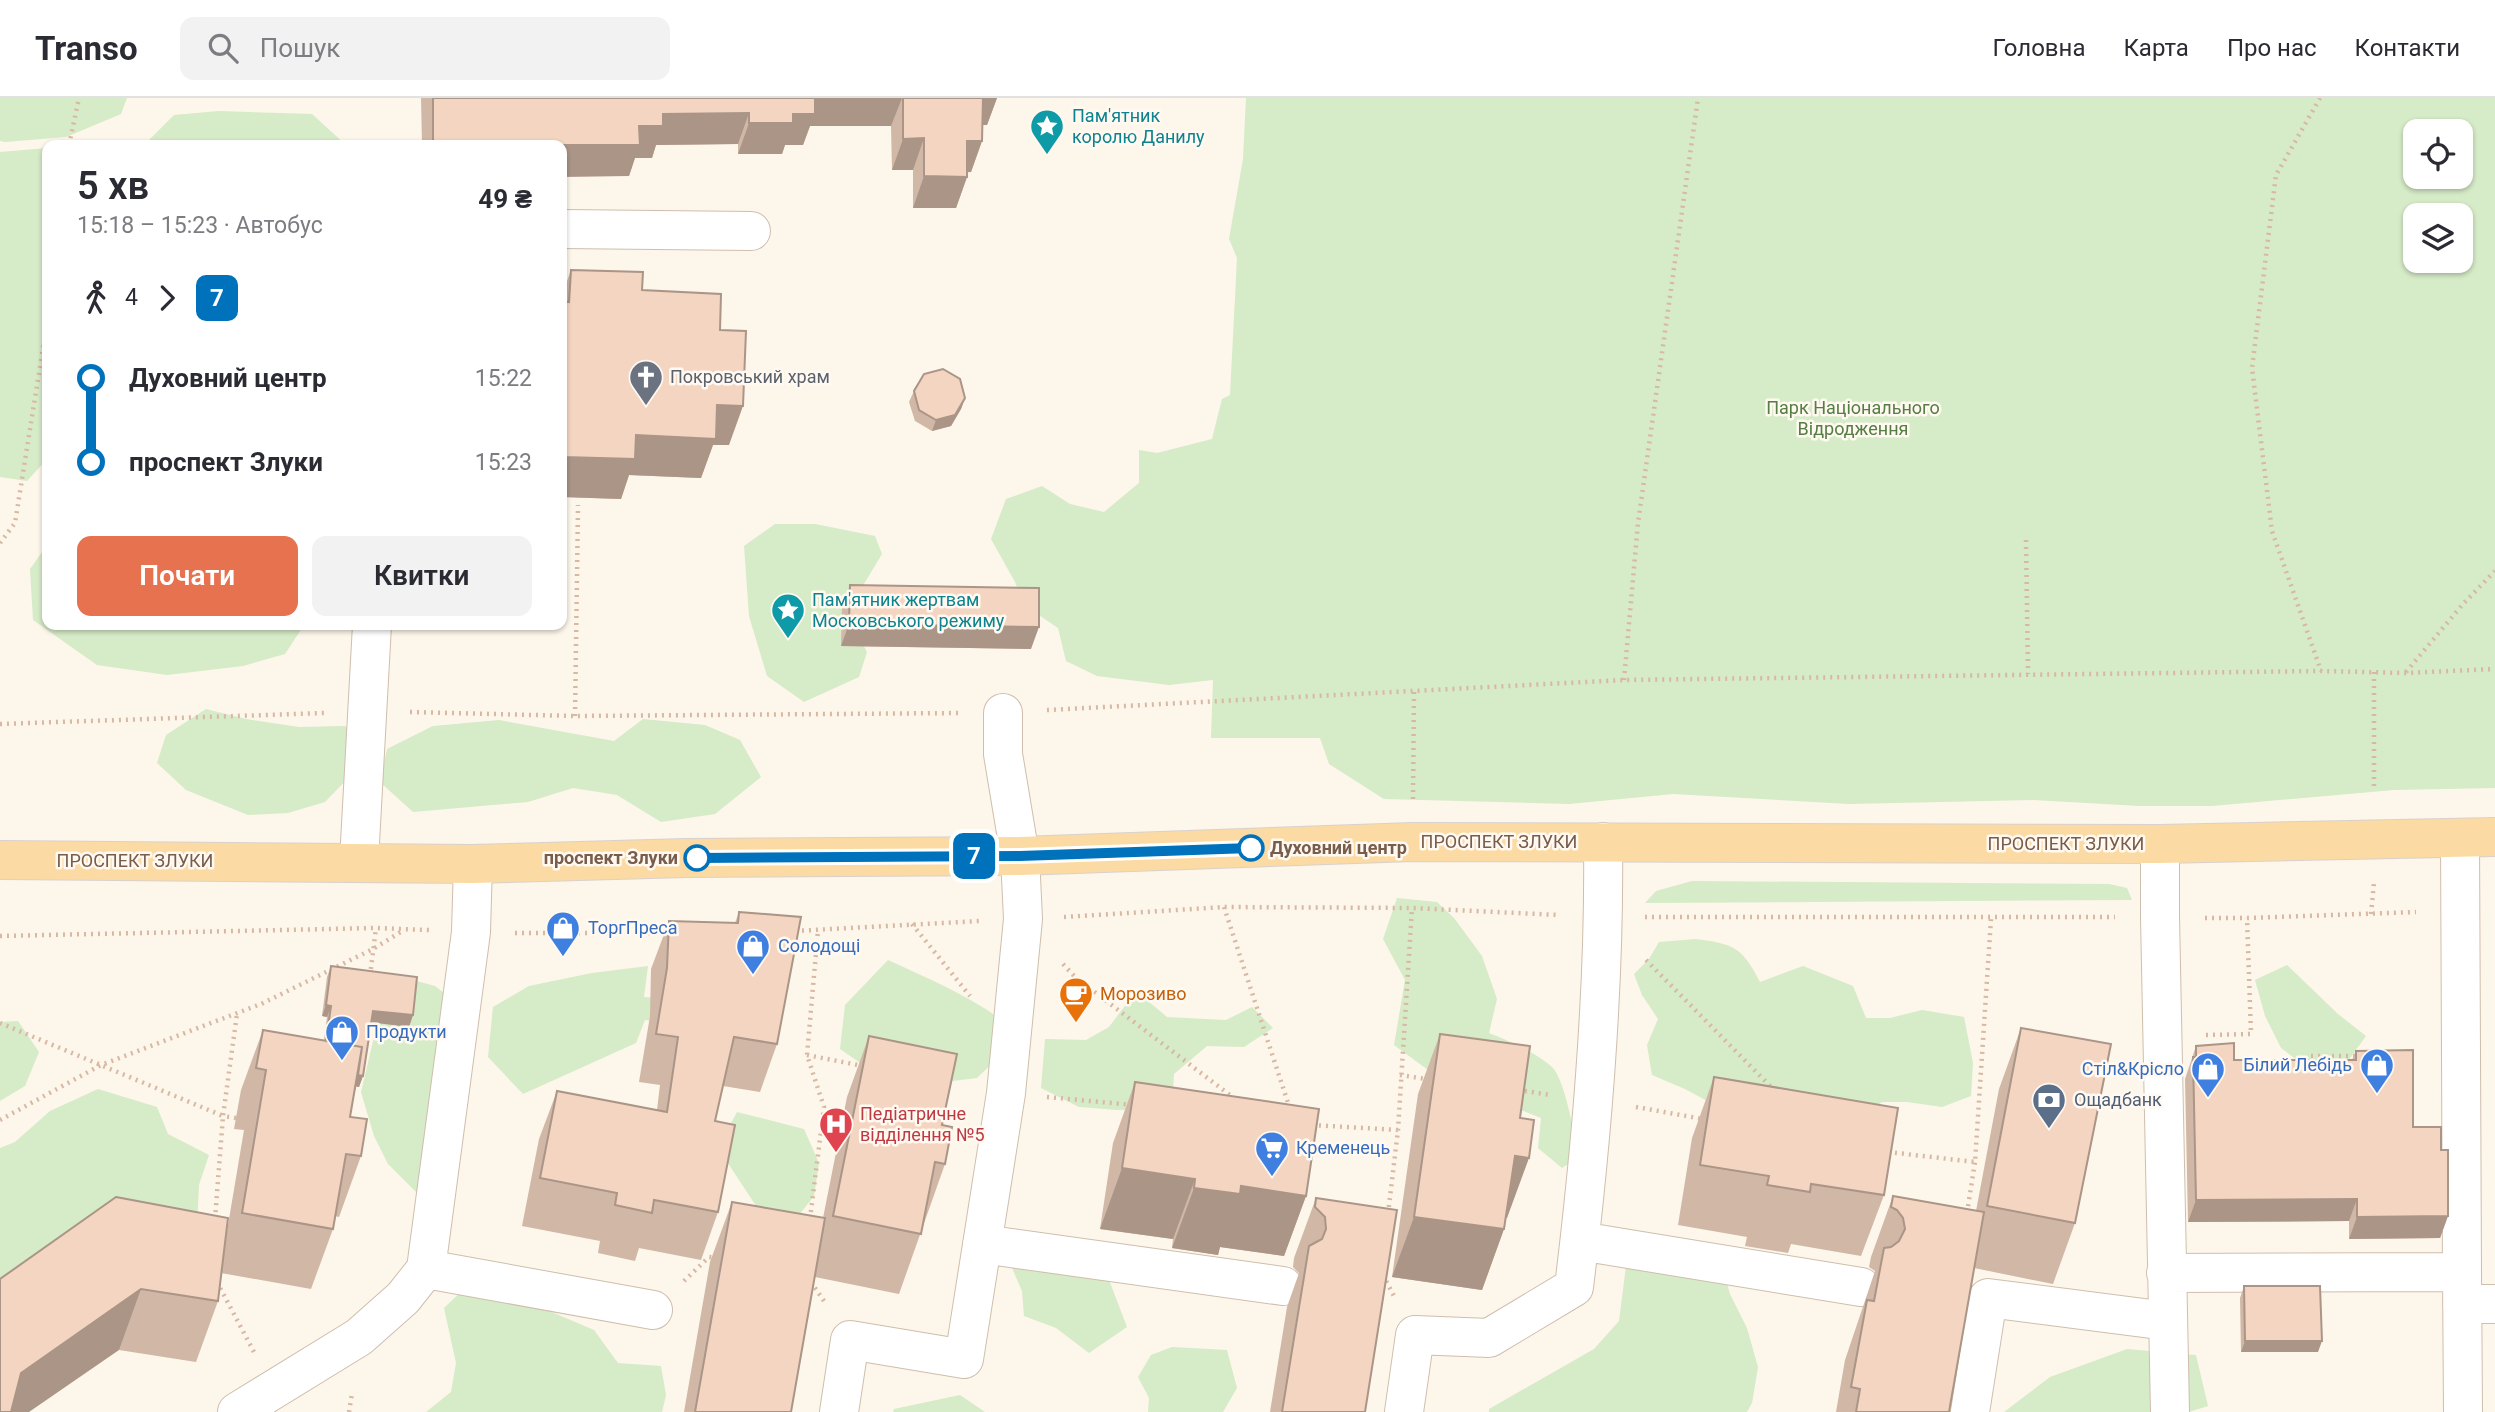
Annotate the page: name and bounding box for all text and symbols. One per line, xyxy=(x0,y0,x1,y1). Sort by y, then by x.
search box xyxy=(180,17,670,80)
text: Transo xyxy=(35,29,138,68)
icon: search xyxy=(204,29,242,67)
text: Пошук xyxy=(260,33,340,63)
text: Головна xyxy=(1993,34,2085,62)
text: Карта xyxy=(2123,34,2189,62)
text: Про нас xyxy=(2227,34,2317,62)
text: Контакти xyxy=(2355,34,2460,62)
place label: Пам'ятник королю Данилу xyxy=(1072,105,1205,147)
place icon: Пам'ятник королю Данилу xyxy=(1028,107,1066,156)
map controls xyxy=(2403,119,2473,273)
button: locate xyxy=(2403,119,2473,189)
text: 5 хв xyxy=(77,164,149,208)
text: 49 ₴ xyxy=(478,184,532,214)
button: layers xyxy=(2403,203,2473,273)
text: 15:18 – 15:23 · Автобус xyxy=(77,212,323,239)
icon: walk xyxy=(77,279,115,317)
icon: forward xyxy=(148,279,186,317)
text: 4 xyxy=(125,284,138,311)
text: 7 xyxy=(210,284,224,312)
church icon: Покровський храм xyxy=(627,358,665,407)
text: Духовний центр xyxy=(129,363,327,393)
text: 15:22 xyxy=(475,365,532,392)
place label: Покровський храм xyxy=(670,366,830,387)
park label: Парк Національного Відродження xyxy=(1766,397,1940,439)
text: проспект Злуки xyxy=(129,447,323,477)
text: 15:23 xyxy=(475,449,532,476)
button: Почати xyxy=(77,536,298,616)
button: Квитки xyxy=(312,536,532,616)
place label: Пам'ятник жертвам Московського режиму xyxy=(812,589,1005,631)
place icon: Пам'ятник жертвам Московського режиму xyxy=(769,591,807,640)
street label: ПРОСПЕКТ ЗЛУКИ xyxy=(1421,831,1577,852)
line badge: 7 xyxy=(951,833,997,879)
street label: ПРОСПЕКТ ЗЛУКИ xyxy=(1988,833,2144,854)
marker: Духовний центр xyxy=(1238,835,1264,861)
place label: Духовний центр xyxy=(1270,837,1407,858)
text: 7 xyxy=(967,842,981,870)
marker: проспект Злуки xyxy=(684,845,710,871)
place label: проспект Злуки xyxy=(544,847,678,868)
street label: ПРОСПЕКТ ЗЛУКИ xyxy=(57,850,213,871)
shop icon: ТоргПреса xyxy=(544,909,582,958)
place label: ТоргПреса xyxy=(588,917,678,938)
shop icon: Солодощі xyxy=(734,927,772,976)
place label: Солодощі xyxy=(778,935,860,956)
cafe icon: Морозиво xyxy=(1057,975,1095,1024)
place label: Морозиво xyxy=(1100,983,1186,1004)
shop icon: Продукти xyxy=(323,1013,361,1062)
place label: Продукти xyxy=(366,1021,447,1042)
shop icon: Білий Лебідь xyxy=(2358,1046,2396,1095)
shop icon: Стіл&Крісло xyxy=(2189,1050,2227,1099)
place label: Білий Лебідь xyxy=(2243,1054,2352,1075)
place label: Стіл&Крісло xyxy=(2082,1058,2184,1079)
bank icon: Ощадбанк xyxy=(2030,1081,2068,1130)
place label: Ощадбанк xyxy=(2074,1089,2162,1110)
place label: Педіатричне відділення №5 xyxy=(860,1103,985,1145)
hospital icon: Педіатричне відділення №5 xyxy=(817,1105,855,1154)
supermarket icon: Кременець xyxy=(1253,1129,1291,1178)
place label: Кременець xyxy=(1296,1137,1390,1158)

